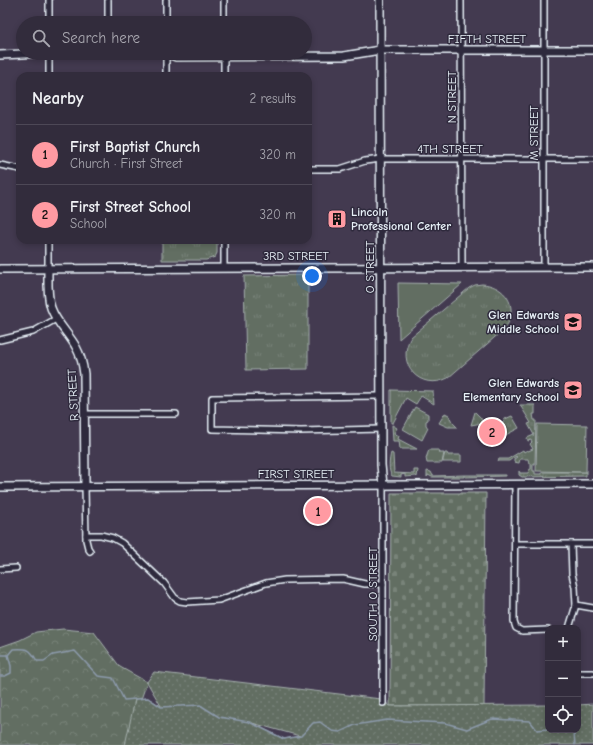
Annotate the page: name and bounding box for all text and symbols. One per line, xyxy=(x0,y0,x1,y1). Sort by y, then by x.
search box xyxy=(16,16,312,60)
icon: search xyxy=(30,27,52,49)
text: Search here xyxy=(62,29,140,47)
street label: FIFTH STREET xyxy=(448,32,527,46)
street label: N STREET xyxy=(445,70,459,123)
text: Nearby xyxy=(32,89,83,108)
text: 2 results xyxy=(249,91,296,106)
street label: M STREET xyxy=(527,105,541,160)
text: First Baptist Church xyxy=(70,138,200,156)
street label: 4TH STREET xyxy=(417,142,483,156)
text: 1 xyxy=(42,147,48,162)
text: 320 m xyxy=(260,147,296,162)
text: Church · First Street xyxy=(70,156,182,171)
text: First Street School xyxy=(70,198,191,216)
place label: Lincoln Professional Center xyxy=(351,205,451,233)
text: 2 xyxy=(42,207,48,222)
text: 320 m xyxy=(260,207,296,222)
building icon: Lincoln Professional Center xyxy=(326,208,348,230)
text: School xyxy=(70,216,107,231)
street label: O STREET xyxy=(363,240,377,293)
street label: 3RD STREET xyxy=(263,249,330,263)
your location xyxy=(302,266,322,286)
place label: Glen Edwards Middle School xyxy=(487,308,559,336)
school or university icon: Glen Edwards Middle School xyxy=(562,311,584,333)
street label: R STREET xyxy=(65,368,81,421)
place label: Glen Edwards Elementary School xyxy=(463,376,559,404)
school or university icon: Glen Edwards Elementary School xyxy=(562,379,584,401)
pin: 2 xyxy=(479,417,505,447)
street label: FIRST STREET xyxy=(258,467,335,481)
pin: 1 xyxy=(305,496,331,526)
street label: SOUTH O STREET xyxy=(366,546,380,641)
map controls xyxy=(545,625,581,733)
button: + xyxy=(545,625,581,661)
button: − xyxy=(545,661,581,697)
button: locate xyxy=(545,697,581,733)

